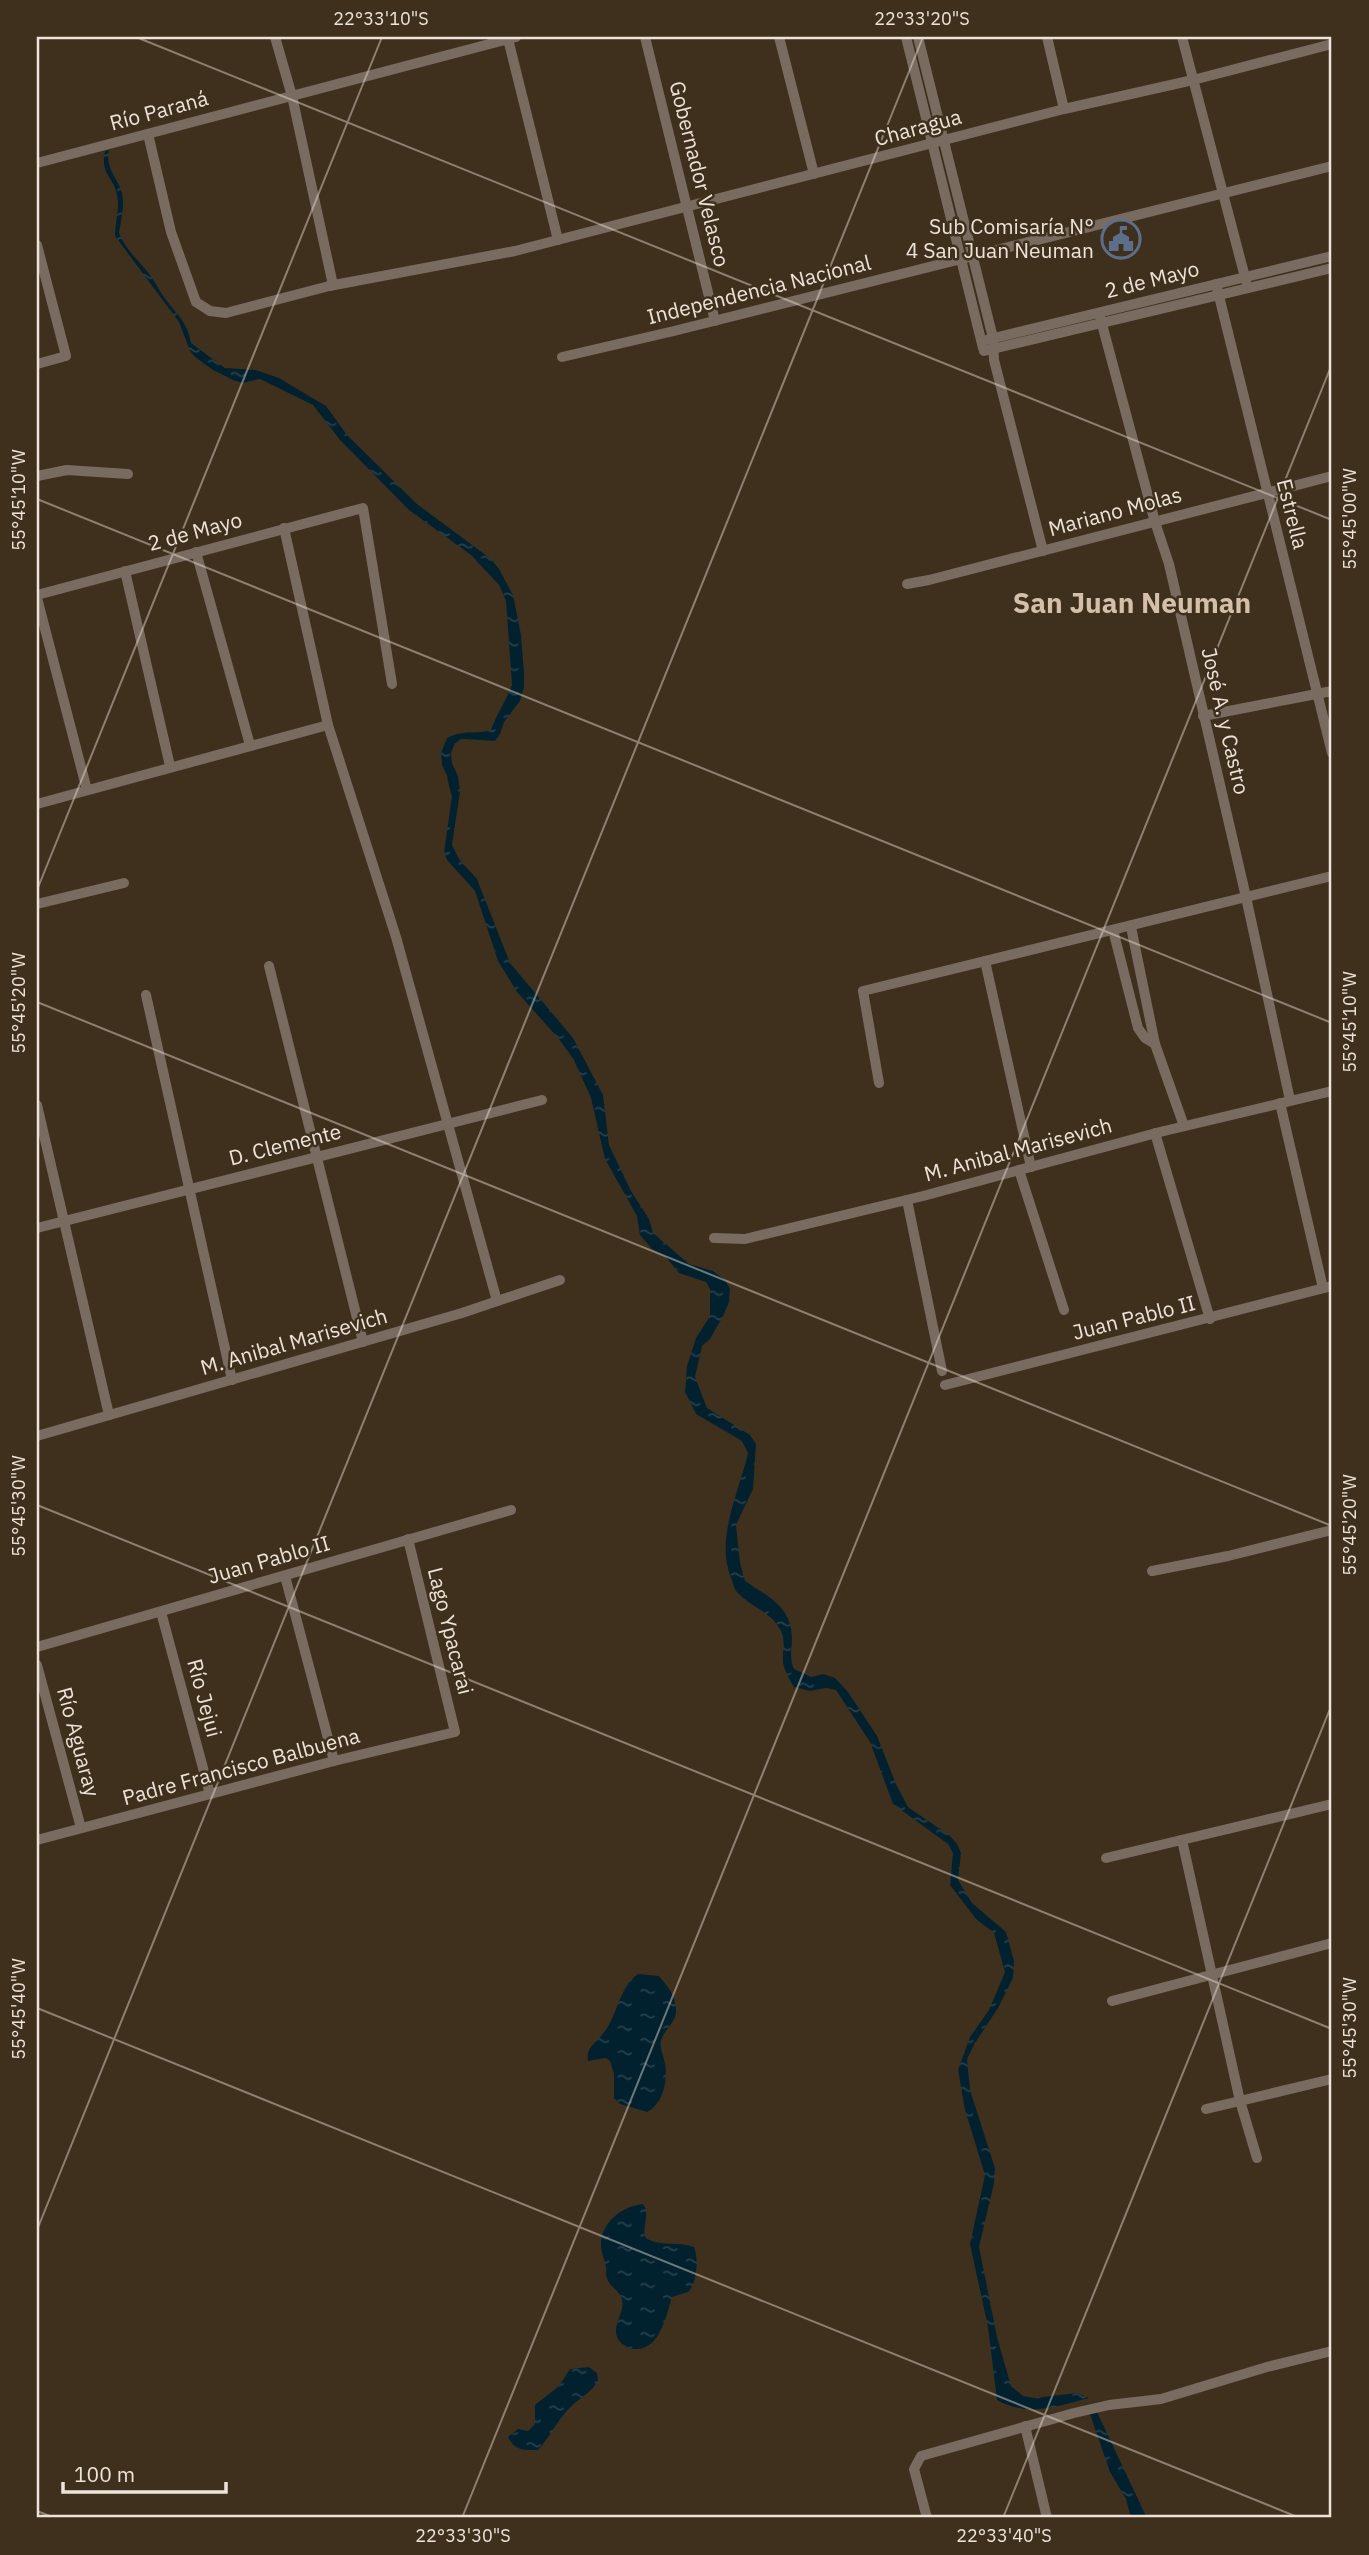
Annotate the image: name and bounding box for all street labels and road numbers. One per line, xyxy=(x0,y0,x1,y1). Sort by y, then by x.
street label: Gobernador Velasco xyxy=(663,78,737,270)
street label: Río Paraná xyxy=(106,83,211,137)
street label: Charagua xyxy=(871,102,964,152)
street label: Independencia Nacional xyxy=(644,248,874,330)
street label: 2 de Mayo xyxy=(1102,254,1202,304)
street label: Estrella xyxy=(1271,476,1315,552)
street label: Mariano Molas xyxy=(1045,480,1185,542)
street label: 2 de Mayo xyxy=(145,505,245,557)
street label: José A. y Castro xyxy=(1195,644,1257,797)
street label: M. Anibal Marisevich xyxy=(921,1110,1115,1188)
street label: D. Clemente xyxy=(226,1117,344,1172)
street label: Juan Pablo II xyxy=(1069,1288,1198,1346)
street label: M. Anibal Marisevich xyxy=(197,1301,390,1381)
street label: Juan Pablo II xyxy=(204,1528,333,1590)
street label: Lago Ypacarai xyxy=(422,1564,480,1697)
street label: Río Jejui xyxy=(181,1655,229,1740)
street label: Río Aguaray xyxy=(51,1684,107,1800)
street label: Padre Francisco Balbuena xyxy=(119,1721,363,1811)

